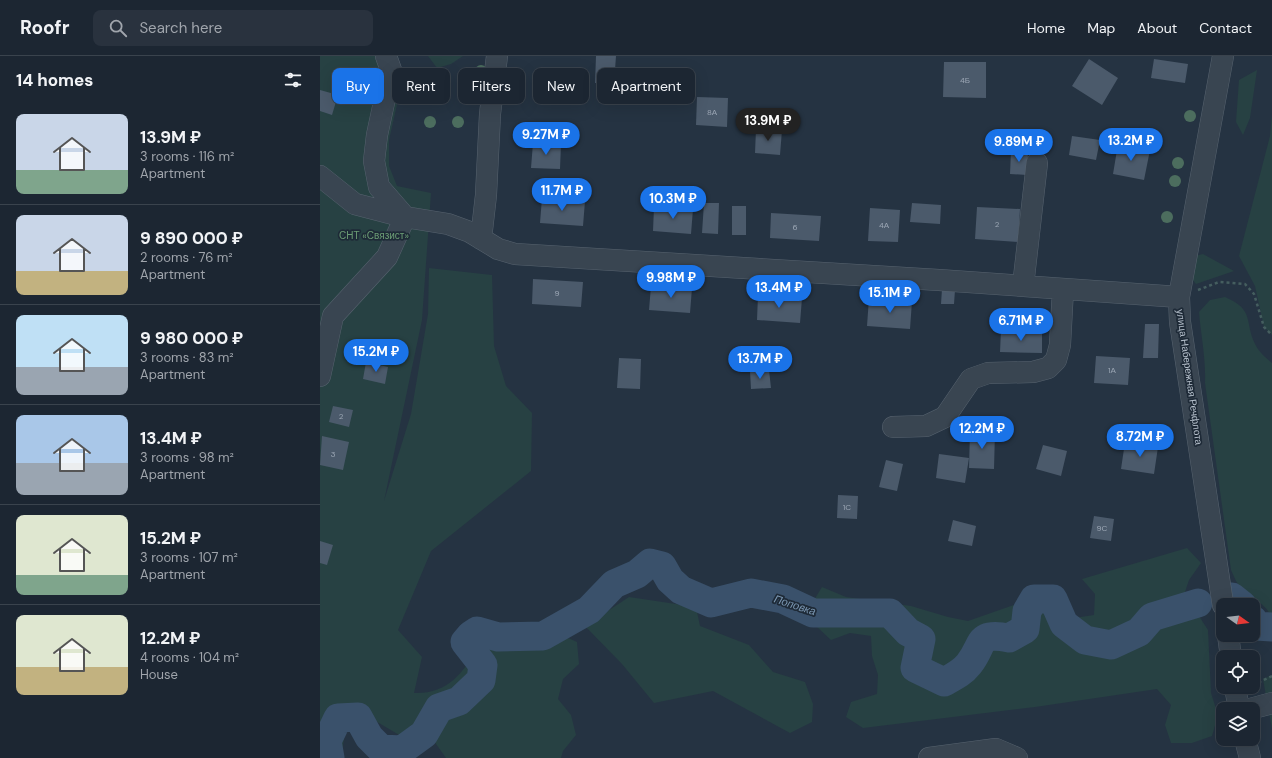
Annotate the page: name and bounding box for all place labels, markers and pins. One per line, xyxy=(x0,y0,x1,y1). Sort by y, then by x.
pin: 13.9M ₽ xyxy=(731,108,805,142)
pin: 9.27M ₽ xyxy=(509,122,583,156)
pin: 13.2M ₽ xyxy=(1094,128,1168,162)
pin: 9.89M ₽ xyxy=(982,129,1056,163)
pin: 11.7M ₽ xyxy=(525,178,599,212)
pin: 10.3M ₽ xyxy=(636,186,710,220)
pin: 9.98M ₽ xyxy=(634,265,708,299)
pin: 13.4M ₽ xyxy=(742,275,816,309)
pin: 15.1M ₽ xyxy=(853,280,927,314)
pin: 6.71M ₽ xyxy=(984,308,1058,342)
pin: 15.2M ₽ xyxy=(339,339,413,373)
pin: 13.7M ₽ xyxy=(723,346,797,380)
pin: 12.2M ₽ xyxy=(945,416,1019,450)
pin: 8.72M ₽ xyxy=(1103,424,1177,458)

